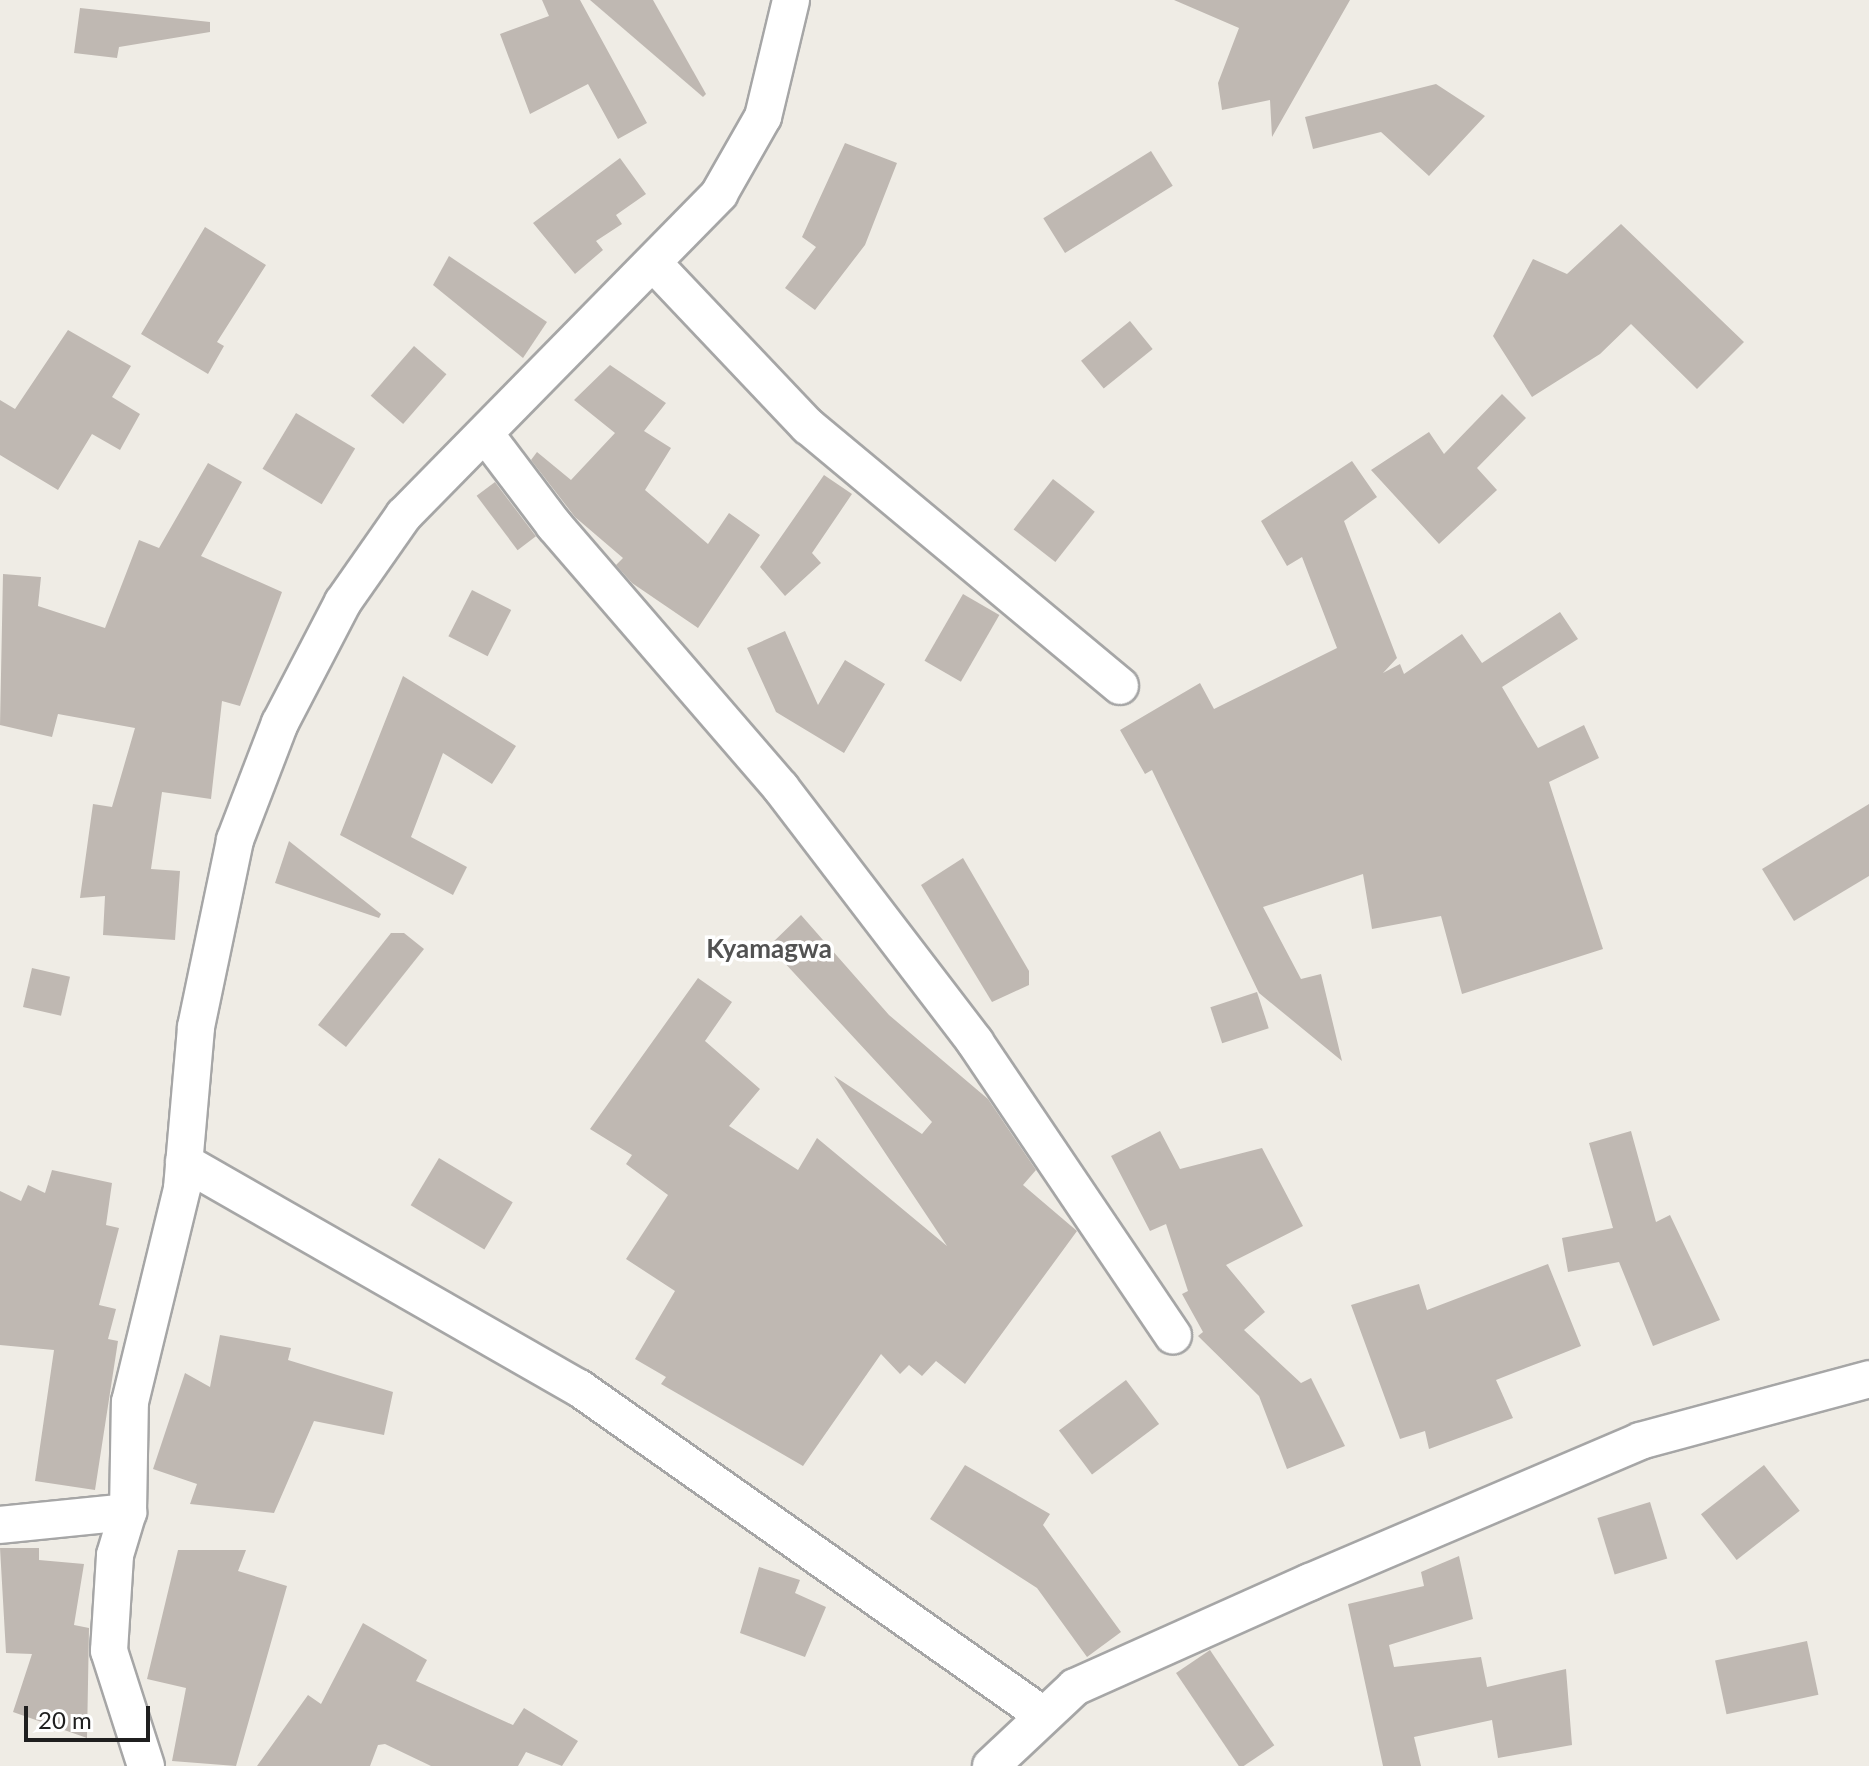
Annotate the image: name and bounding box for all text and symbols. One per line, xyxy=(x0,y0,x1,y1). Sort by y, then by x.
district label: Kyamagwa xyxy=(706,933,832,965)
scale bar xyxy=(28,1690,154,1740)
text: 20 m xyxy=(38,1705,92,1734)

